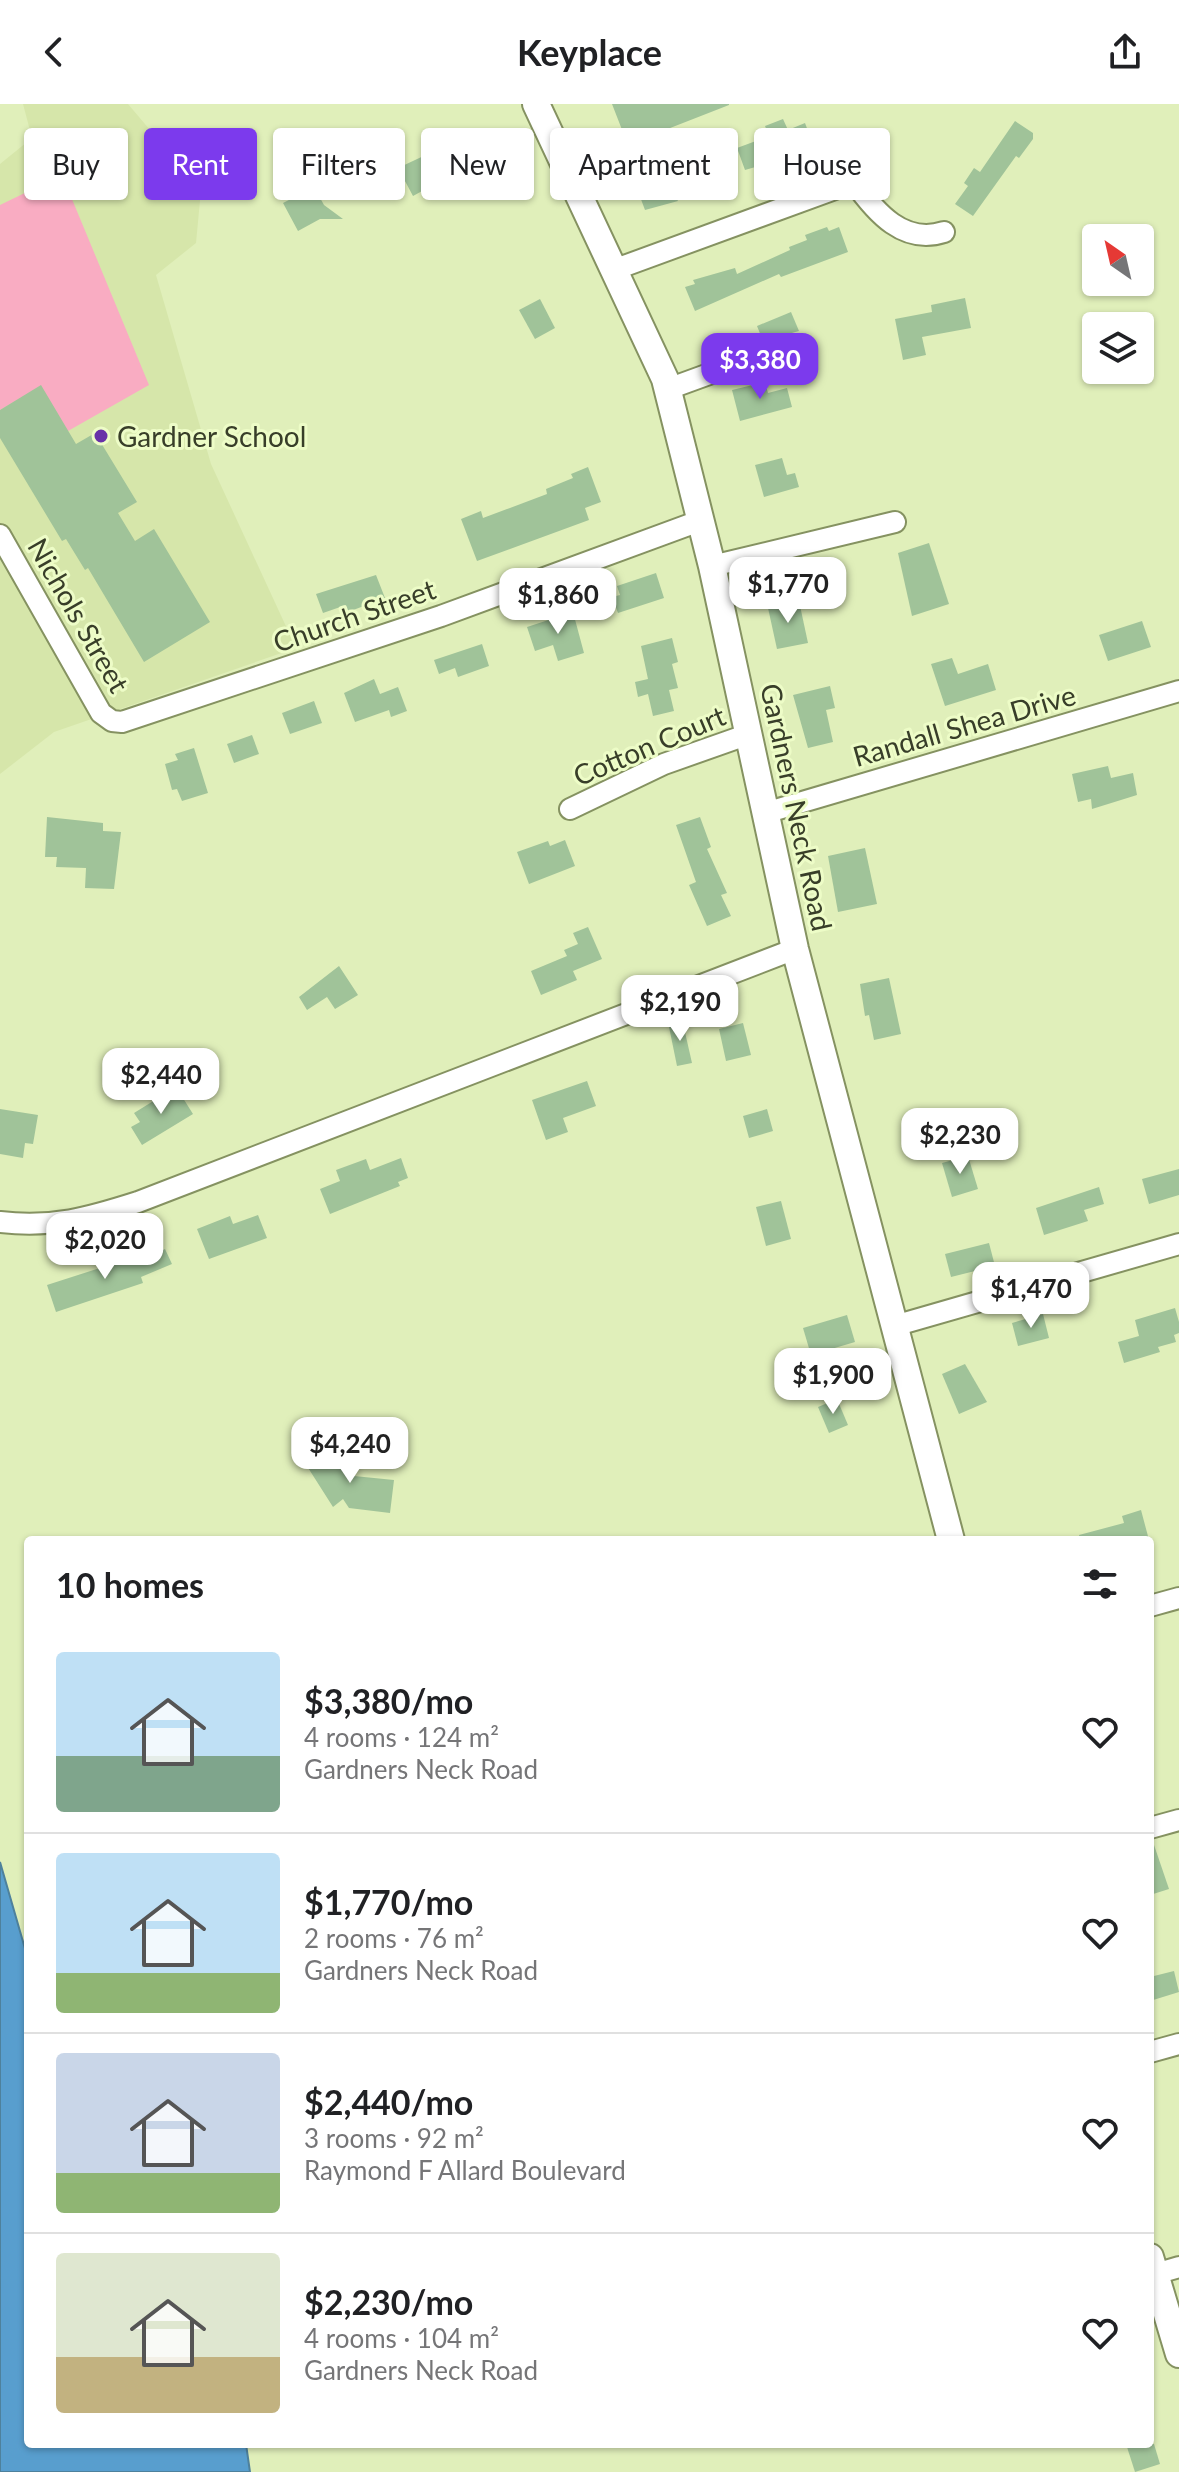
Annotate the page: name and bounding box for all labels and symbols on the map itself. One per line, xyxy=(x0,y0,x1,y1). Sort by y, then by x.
north arrow xyxy=(1082,224,1154,296)
pin: $3,380 xyxy=(695,333,825,401)
place label: Gardner School xyxy=(117,419,306,453)
marker: Gardner School xyxy=(92,427,110,445)
street label: Nichols Street xyxy=(21,532,137,698)
pin: $1,770 xyxy=(723,557,853,625)
pin: $1,860 xyxy=(493,568,623,636)
street label: Church Street xyxy=(268,571,440,659)
street label: Randall Shea Drive xyxy=(849,677,1079,773)
street label: Gardners Neck Road xyxy=(754,680,840,934)
street label: Cotton Court xyxy=(568,698,730,792)
pin: $2,190 xyxy=(615,975,745,1043)
pin: $2,440 xyxy=(96,1048,226,1116)
pin: $2,230 xyxy=(895,1108,1025,1176)
pin: $2,020 xyxy=(40,1213,170,1281)
pin: $1,470 xyxy=(966,1262,1096,1330)
pin: $1,900 xyxy=(768,1348,898,1416)
pin: $4,240 xyxy=(285,1417,415,1485)

